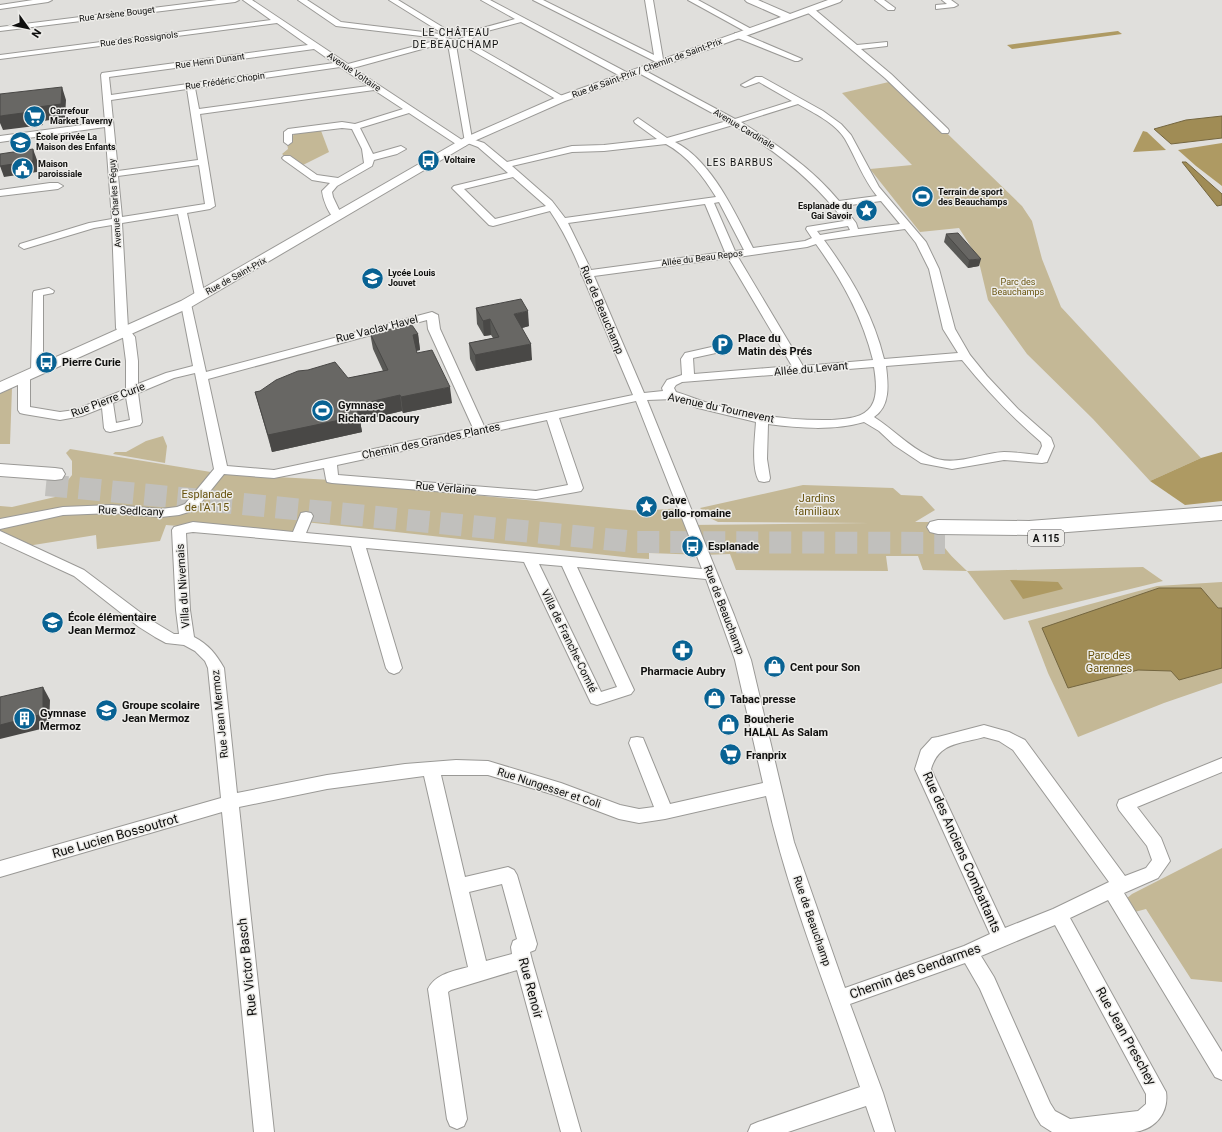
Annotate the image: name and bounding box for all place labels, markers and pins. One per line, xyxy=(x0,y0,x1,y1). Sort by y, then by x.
supermarket icon: Carrefour Market Taverny xyxy=(22,103,48,129)
place label: Carrefour Market Taverny xyxy=(50,106,113,126)
school or university icon: École privée La Maison des Enfants xyxy=(8,129,34,155)
place label: École privée La Maison des Enfants xyxy=(36,131,116,152)
bus stop icon: Voltaire xyxy=(416,147,442,173)
place label: Voltaire xyxy=(444,155,476,165)
public building icon: Maison paroissiale xyxy=(9,156,35,182)
place label: Maison paroissiale xyxy=(38,159,82,179)
sports icon: Terrain de sport des Beauchamps xyxy=(909,184,935,210)
place label: Terrain de sport des Beauchamps xyxy=(938,187,1008,207)
place icon: Esplanade du Gai Savoir xyxy=(854,198,880,224)
place label: Esplanade du Gai Savoir xyxy=(798,201,853,221)
school or university icon: Lycée Louis Jouvet xyxy=(360,265,386,291)
place label: Lycée Louis Jouvet xyxy=(388,268,436,288)
parking icon: Place du Matin des Prés xyxy=(710,331,736,357)
place label: Place du Matin des Prés xyxy=(738,332,813,358)
bus stop icon: Pierre Curie xyxy=(33,349,59,375)
place label: Pierre Curie xyxy=(62,356,121,369)
sports icon: Gymnase Richard Dacoury xyxy=(310,398,336,424)
place label: Gymnase Richard Dacoury xyxy=(338,399,420,425)
place icon: Cave gallo-romaine xyxy=(634,493,660,519)
place label: Cave gallo-romaine xyxy=(662,494,731,520)
bus stop icon: Esplanade xyxy=(680,533,706,559)
place label: Esplanade xyxy=(708,540,759,553)
school or university icon: École élémentaire Jean Mermoz xyxy=(39,610,65,636)
place label: École élémentaire Jean Mermoz xyxy=(68,611,156,637)
pharmacy icon: Pharmacie Aubry xyxy=(670,638,696,664)
shop icon: Cent pour Son xyxy=(762,654,788,680)
place label: Cent pour Son xyxy=(790,661,860,674)
place label: Pharmacie Aubry xyxy=(640,665,726,678)
shop icon: Tabac presse xyxy=(701,686,727,712)
place label: Tabac presse xyxy=(730,693,796,706)
school or university icon: Groupe scolaire Jean Mermoz xyxy=(93,698,119,724)
place label: Groupe scolaire Jean Mermoz xyxy=(122,699,200,725)
building icon: Gymnase Mermoz xyxy=(12,706,38,732)
place label: Gymnase Mermoz xyxy=(40,707,86,733)
shop icon: Boucherie HALAL As Salam xyxy=(715,712,741,738)
place label: Boucherie HALAL As Salam xyxy=(744,713,828,739)
supermarket icon: Franprix xyxy=(718,742,744,768)
place label: Franprix xyxy=(746,749,787,762)

